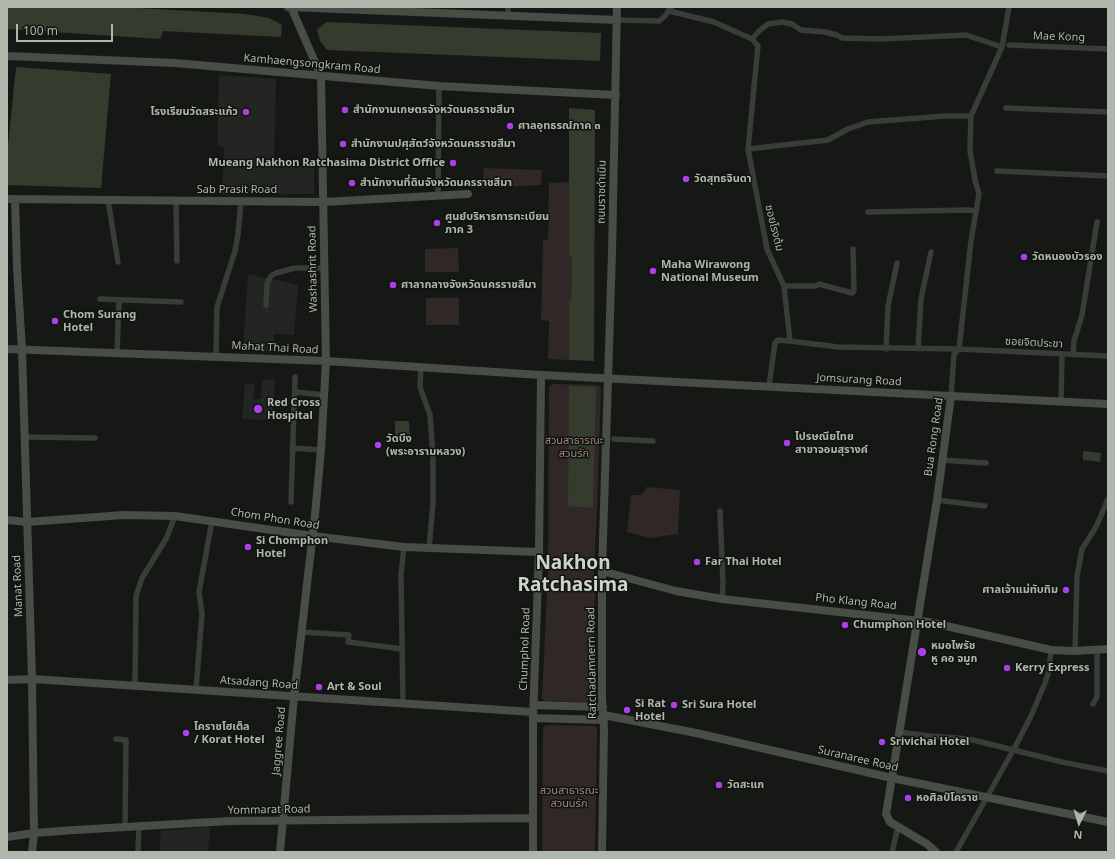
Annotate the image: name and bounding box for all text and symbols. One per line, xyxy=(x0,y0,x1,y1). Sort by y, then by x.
scale bar xyxy=(18,16,115,42)
text: 100 m xyxy=(23,22,58,39)
street label: Mae Kong xyxy=(1033,29,1085,45)
street label: Kamhaengsongkram Road xyxy=(243,51,381,77)
place label: สำนักงานเกษตรจังหวัดนครราชสีมา xyxy=(353,103,515,117)
place label: โรงเรียนวัดสระแก้ว xyxy=(150,105,238,119)
marker: สำนักงานเกษตรจังหวัดนครราชสีมา xyxy=(340,105,350,115)
marker: โรงเรียนวัดสระแก้ว xyxy=(241,107,251,117)
place label: ศาลอุทธรณ์ภาค ๓ xyxy=(518,119,600,133)
marker: ศาลอุทธรณ์ภาค ๓ xyxy=(505,121,515,131)
place label: สำนักงานปศุสัตว์จังหวัดนครราชสีมา xyxy=(351,137,516,151)
marker: สำนักงานปศุสัตว์จังหวัดนครราชสีมา xyxy=(338,139,348,149)
place label: Mueang Nakhon Ratchasima District Office xyxy=(208,156,445,170)
marker: Mueang Nakhon Ratchasima District Office xyxy=(448,158,458,168)
street label: ถนนราชดำเนิน xyxy=(595,160,609,224)
place label: วัดสุทธจินดา xyxy=(694,172,751,186)
marker: วัดสุทธจินดา xyxy=(681,174,691,184)
place label: สำนักงานที่ดินจังหวัดนครราชสีมา xyxy=(360,176,512,190)
marker: สำนักงานที่ดินจังหวัดนครราชสีมา xyxy=(347,178,357,188)
street label: Sab Prasit Road xyxy=(197,183,277,197)
street label: ซอยโรงต้ม xyxy=(762,203,786,253)
place label: ศูนย์บริหารการทะเบียน ภาค 3 xyxy=(445,210,549,236)
marker: ศูนย์บริหารการทะเบียน ภาค 3 xyxy=(432,218,442,228)
street label: Washashrit Road xyxy=(306,225,320,313)
place label: วัดหนองบัวรอง xyxy=(1032,250,1103,264)
marker: วัดหนองบัวรอง xyxy=(1019,252,1029,262)
place label: Maha Wirawong National Museum xyxy=(661,258,759,284)
marker: Maha Wirawong National Museum xyxy=(648,266,658,276)
place label: ศาลากลางจังหวัดนครราชสีมา xyxy=(401,278,536,292)
marker: ศาลากลางจังหวัดนครราชสีมา xyxy=(388,280,398,290)
place label: Chom Surang Hotel xyxy=(63,308,136,334)
marker: Chom Surang Hotel xyxy=(50,316,60,326)
street label: ซอยจิตประชา xyxy=(1005,335,1063,351)
street label: Mahat Thai Road xyxy=(231,339,319,357)
street label: Jomsurang Road xyxy=(816,371,902,389)
place label: Red Cross Hospital xyxy=(267,396,320,422)
street label: Bua Rong Road xyxy=(922,397,946,477)
marker: Red Cross Hospital xyxy=(252,403,264,415)
place label: ไปรษณียไทย สาขาจอมสุรางค์ xyxy=(795,430,868,456)
place label: วัดบึง (พระอารามหลวง) xyxy=(386,432,465,458)
park label: สวนสาธารณะ สวนรัก xyxy=(545,434,603,460)
marker: ไปรษณียไทย สาขาจอมสุรางค์ xyxy=(782,438,792,448)
marker: วัดบึง (พระอารามหลวง) xyxy=(373,440,383,450)
street label: Chom Phon Road xyxy=(230,505,320,533)
place label: Si Chomphon Hotel xyxy=(256,534,328,560)
marker: Si Chomphon Hotel xyxy=(243,542,253,552)
district label: Nakhon Ratchasima xyxy=(518,553,628,597)
street label: Manat Road xyxy=(10,555,26,617)
place label: Far Thai Hotel xyxy=(705,555,782,569)
marker: Far Thai Hotel xyxy=(692,557,702,567)
place label: ศาลเจ้าแม่ทับทิม xyxy=(982,583,1058,597)
marker: ศาลเจ้าแม่ทับทิม xyxy=(1061,585,1071,595)
street label: Pho Klang Road xyxy=(815,591,897,613)
street label: Chumphol Road xyxy=(517,607,533,691)
street label: Ratchadamnern Road xyxy=(584,607,600,719)
place label: Chumphon Hotel xyxy=(853,618,946,632)
marker: Chumphon Hotel xyxy=(840,620,850,630)
place label: หมอไพรัช หู คอ จมูก xyxy=(931,639,977,665)
marker: หมอไพรัช หู คอ จมูก xyxy=(916,646,928,658)
place label: Kerry Express xyxy=(1015,661,1090,675)
marker: Kerry Express xyxy=(1002,663,1012,673)
street label: Atsadang Road xyxy=(220,674,298,692)
place label: Art & Soul xyxy=(327,680,382,694)
marker: Art & Soul xyxy=(314,682,324,692)
place label: Si Rat Hotel xyxy=(635,697,666,723)
place label: Sri Sura Hotel xyxy=(682,698,756,712)
marker: Sri Sura Hotel xyxy=(669,700,679,710)
marker: Si Rat Hotel xyxy=(622,705,632,715)
street label: Jaggree Road xyxy=(269,706,289,776)
place label: โคราชโฮเต็ล / Korat Hotel xyxy=(194,720,264,746)
marker: โคราชโฮเต็ล / Korat Hotel xyxy=(181,728,191,738)
place label: Srivichai Hotel xyxy=(890,735,969,749)
marker: Srivichai Hotel xyxy=(877,737,887,747)
street label: Suranaree Road xyxy=(816,743,900,775)
place label: วัดสะแก xyxy=(727,778,764,792)
marker: วัดสะแก xyxy=(714,780,724,790)
park label: สวนสาธารณะ สวนนรัก xyxy=(540,784,598,810)
place label: หอศิลป์โคราช xyxy=(916,791,978,805)
marker: หอศิลป์โคราช xyxy=(903,793,913,803)
street label: Yommarat Road xyxy=(227,803,311,817)
north arrow xyxy=(1059,803,1099,843)
text: N xyxy=(1073,828,1083,843)

